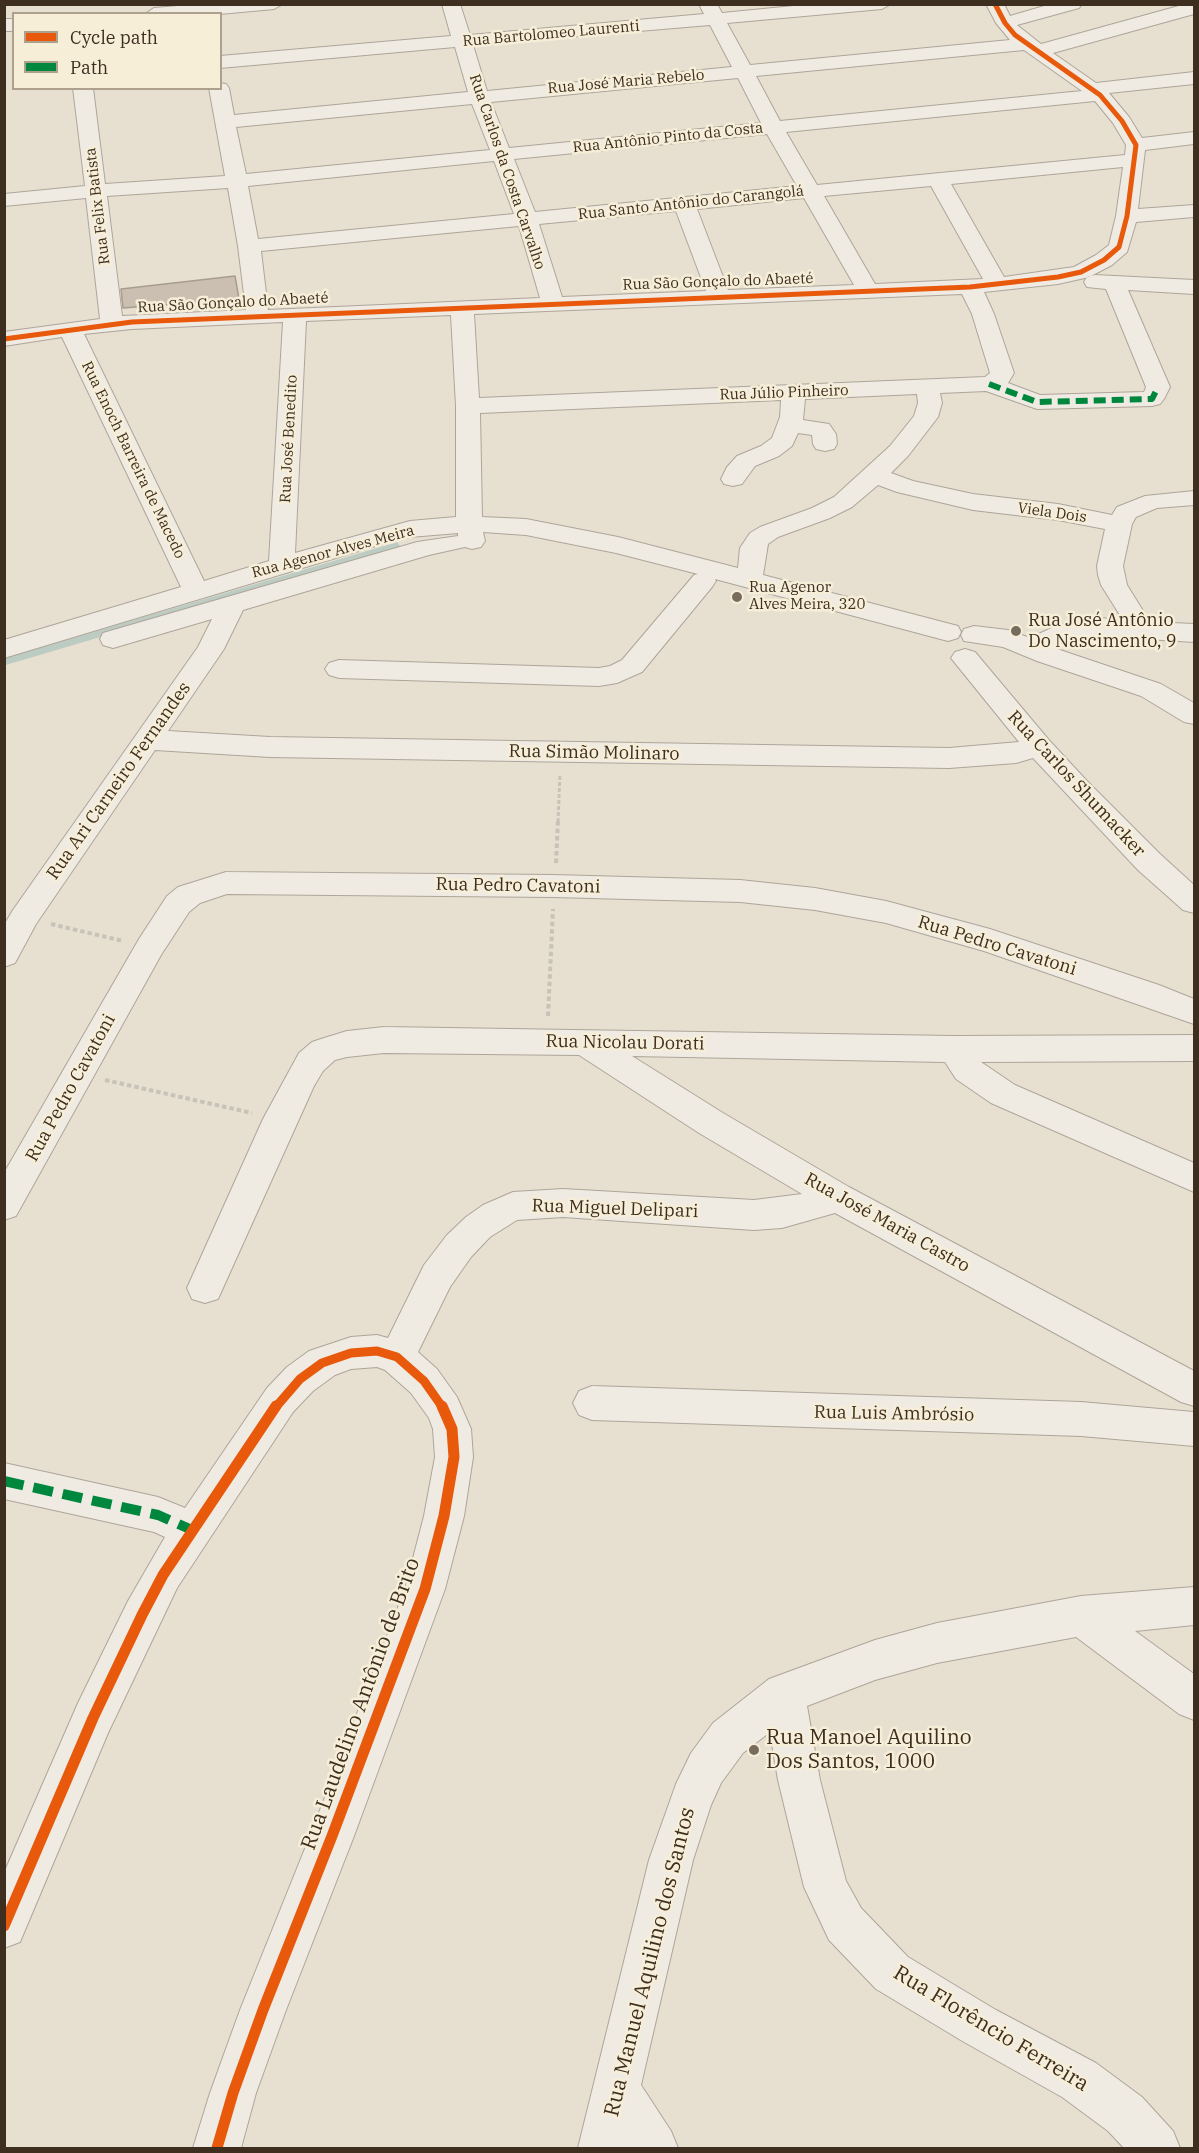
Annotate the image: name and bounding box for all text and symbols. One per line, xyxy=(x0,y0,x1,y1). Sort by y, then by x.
legend xyxy=(12,12,222,90)
street label: Rua Bartolomeo Laurenti xyxy=(462,17,640,51)
text: Cycle path xyxy=(70,26,158,49)
text: Path xyxy=(70,56,108,79)
street label: Rua José Maria Rebelo xyxy=(547,66,705,98)
street label: Rua Carlos da Costa Carvalho xyxy=(465,72,549,272)
street label: Rua Antônio Pinto da Costa xyxy=(572,119,764,157)
street label: Rua Felix Batista xyxy=(82,146,114,266)
street label: Rua Santo Antônio do Carangolá xyxy=(577,182,805,224)
street label: Rua São Gonçalo do Abaeté xyxy=(622,270,814,294)
street label: Rua São Gonçalo do Abaeté xyxy=(137,289,329,317)
street label: Rua Enoch Barreira de Macedo xyxy=(77,358,189,562)
street label: Rua José Benedito xyxy=(277,374,301,504)
street label: Rua Júlio Pinheiro xyxy=(719,382,849,404)
street label: Viela Dois xyxy=(1016,499,1088,527)
street label: Rua Agenor Alves Meira xyxy=(250,522,416,582)
place label: Rua Agenor Alves Meira, 320 xyxy=(749,579,866,614)
marker: Rua Agenor Alves Meira, 320 xyxy=(730,590,744,604)
place label: Rua José Antônio Do Nascimento, 9 xyxy=(1028,610,1177,652)
marker: Rua José Antônio Do Nascimento, 9 xyxy=(1009,624,1023,638)
street label: Rua Ari Carneiro Fernandes xyxy=(42,678,196,884)
street label: Rua Carlos Shumacker xyxy=(1003,706,1149,862)
street label: Rua Simão Molinaro xyxy=(508,741,680,765)
street label: Rua Pedro Cavatoni xyxy=(435,874,601,898)
street label: Rua Pedro Cavatoni xyxy=(915,912,1079,980)
street label: Rua Pedro Cavatoni xyxy=(22,1011,120,1165)
street label: Rua Nicolau Dorati xyxy=(545,1031,705,1055)
street label: Rua José Maria Castro xyxy=(801,1169,973,1277)
street label: Rua Miguel Delipari xyxy=(531,1195,699,1223)
street label: Rua Luis Ambrósio xyxy=(814,1402,974,1426)
street label: Rua Laudelino Antônio de Brito xyxy=(296,1554,426,1854)
place label: Rua Manoel Aquilino Dos Santos, 1000 xyxy=(766,1725,972,1775)
marker: Rua Manoel Aquilino Dos Santos, 1000 xyxy=(747,1743,761,1757)
street label: Rua Manuel Aquilino dos Santos xyxy=(599,1805,701,2119)
street label: Rua Florêncio Ferreira xyxy=(889,1961,1093,2097)

